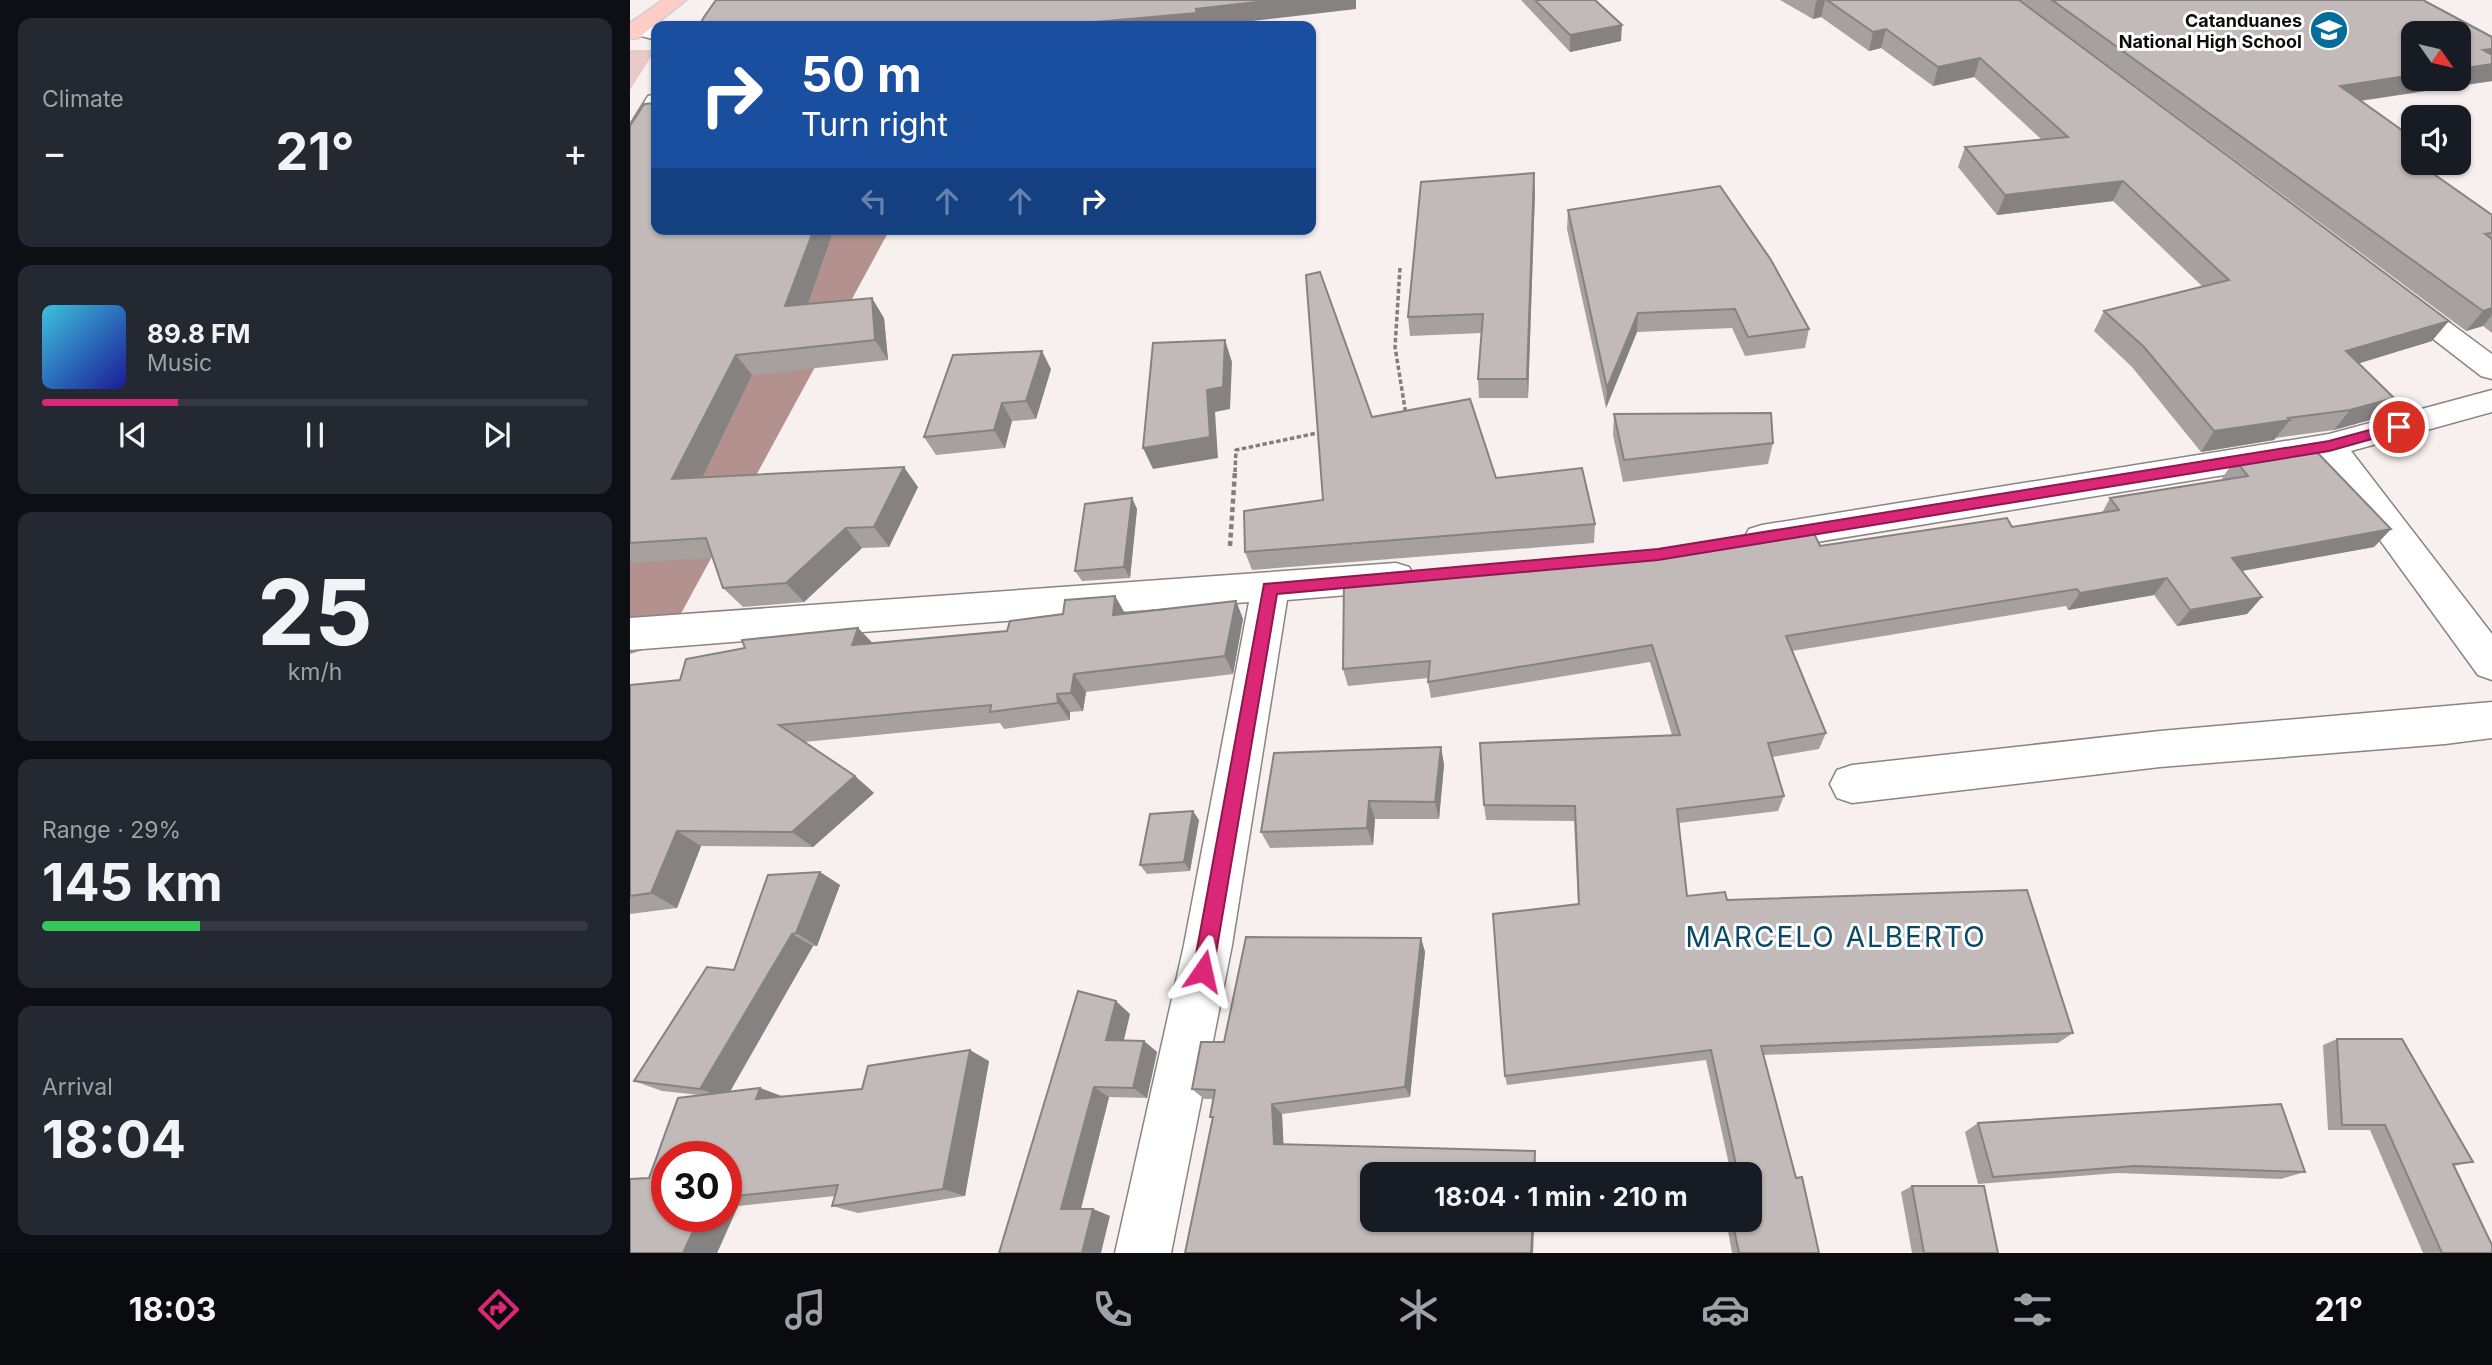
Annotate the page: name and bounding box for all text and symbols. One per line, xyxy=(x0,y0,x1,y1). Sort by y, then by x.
school or university icon: Catanduanes National High School xyxy=(2308,9,2350,51)
place label: Catanduanes National High School xyxy=(2119,10,2302,52)
north arrow xyxy=(2401,21,2471,91)
map controls xyxy=(2401,21,2471,175)
text: 50 m xyxy=(801,45,922,104)
icon: right xyxy=(686,49,777,140)
text: Climate xyxy=(42,85,124,113)
text: Turn right xyxy=(801,105,948,144)
button: sound xyxy=(2401,105,2471,175)
text: 21° xyxy=(275,120,355,183)
text: − xyxy=(42,129,67,175)
text: + xyxy=(563,129,588,175)
icon: left xyxy=(855,182,893,220)
icon: ahead xyxy=(928,182,966,220)
icon: ahead xyxy=(1001,182,1039,220)
icon: right xyxy=(1074,182,1112,220)
text: 89.8 FM xyxy=(147,318,251,349)
text: Music xyxy=(147,349,212,377)
pin xyxy=(2369,397,2429,457)
icon: arrive xyxy=(2380,408,2418,446)
icon: previous xyxy=(114,416,152,454)
icon: pause xyxy=(296,416,334,454)
icon: next xyxy=(478,416,516,454)
text: 25 xyxy=(257,557,373,667)
text: km/h xyxy=(288,658,342,686)
text: Range · 29% xyxy=(42,816,181,844)
text: 145 km xyxy=(42,851,223,914)
district label: MARCELO ALBERTO xyxy=(1685,920,1987,954)
position arrow xyxy=(1166,934,1240,1008)
text: Arrival xyxy=(42,1073,113,1101)
text: 18:04 xyxy=(42,1108,186,1171)
speed limit sign: 30 xyxy=(651,1141,742,1232)
text: 18:04 · 1 min · 210 m xyxy=(1434,1181,1688,1212)
icon: directions xyxy=(474,1285,523,1334)
icon: music xyxy=(781,1285,830,1334)
icon: phone xyxy=(1088,1285,1137,1334)
icon: climate xyxy=(1394,1285,1443,1334)
icon: car xyxy=(1701,1285,1750,1334)
icon: filters xyxy=(2008,1285,2057,1334)
text: 18:03 xyxy=(129,1290,216,1329)
text: 21° xyxy=(2314,1290,2363,1329)

